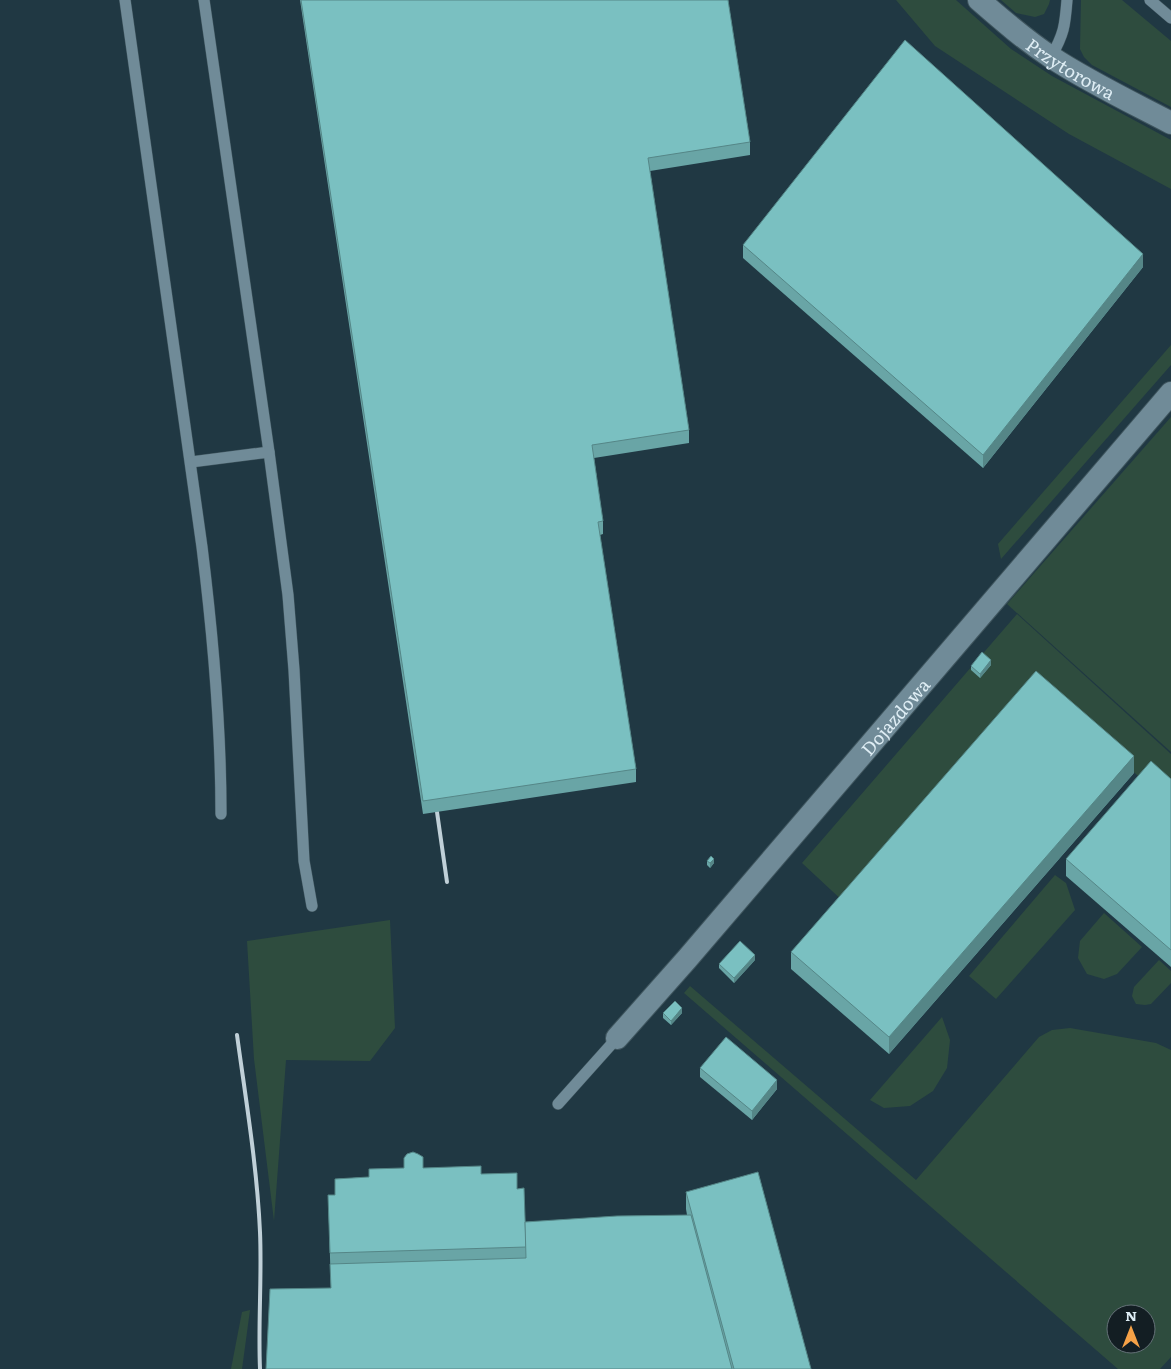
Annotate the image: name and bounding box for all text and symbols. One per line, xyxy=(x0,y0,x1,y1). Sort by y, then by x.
street label: Przytorowa xyxy=(1021,31,1121,106)
street label: Dojazdowa xyxy=(854,671,936,761)
north arrow xyxy=(1106,1304,1156,1354)
text: N xyxy=(1125,1305,1137,1325)

